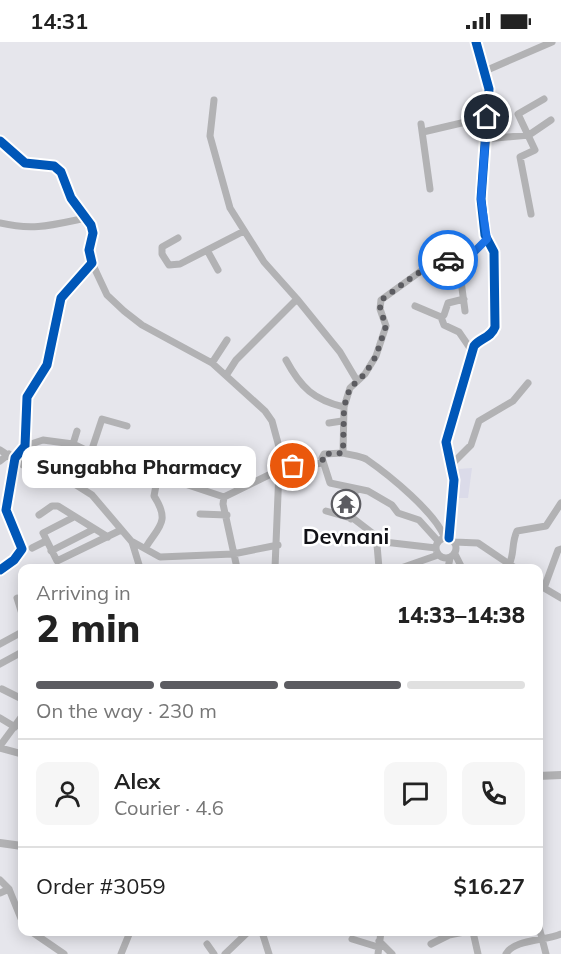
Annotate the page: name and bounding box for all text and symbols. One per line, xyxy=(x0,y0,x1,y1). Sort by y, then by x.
text: 14:31 xyxy=(30,7,88,35)
pin xyxy=(461,91,512,142)
icon: home xyxy=(470,100,503,133)
courier xyxy=(418,230,478,290)
icon: car xyxy=(432,244,465,277)
pin xyxy=(267,440,318,491)
callout: Sungabha Pharmacy xyxy=(23,445,257,487)
icon: bag xyxy=(276,449,309,482)
text: Sungabha Pharmacy xyxy=(37,454,241,479)
temple icon: Devnani xyxy=(330,488,362,520)
place label: Devnani xyxy=(303,522,389,550)
text: Arriving in xyxy=(36,580,131,605)
text: 14:33–14:38 xyxy=(397,601,525,629)
text: 2 min xyxy=(36,603,141,652)
text: On the way · 230 m xyxy=(36,698,217,723)
button: person xyxy=(36,762,99,825)
button: chat xyxy=(384,762,447,825)
button: phone xyxy=(462,762,525,825)
text: Alex xyxy=(114,767,160,795)
text: Courier · 4.6 xyxy=(114,795,224,820)
text: Order #3059 xyxy=(36,872,166,900)
text: $16.27 xyxy=(454,872,525,900)

